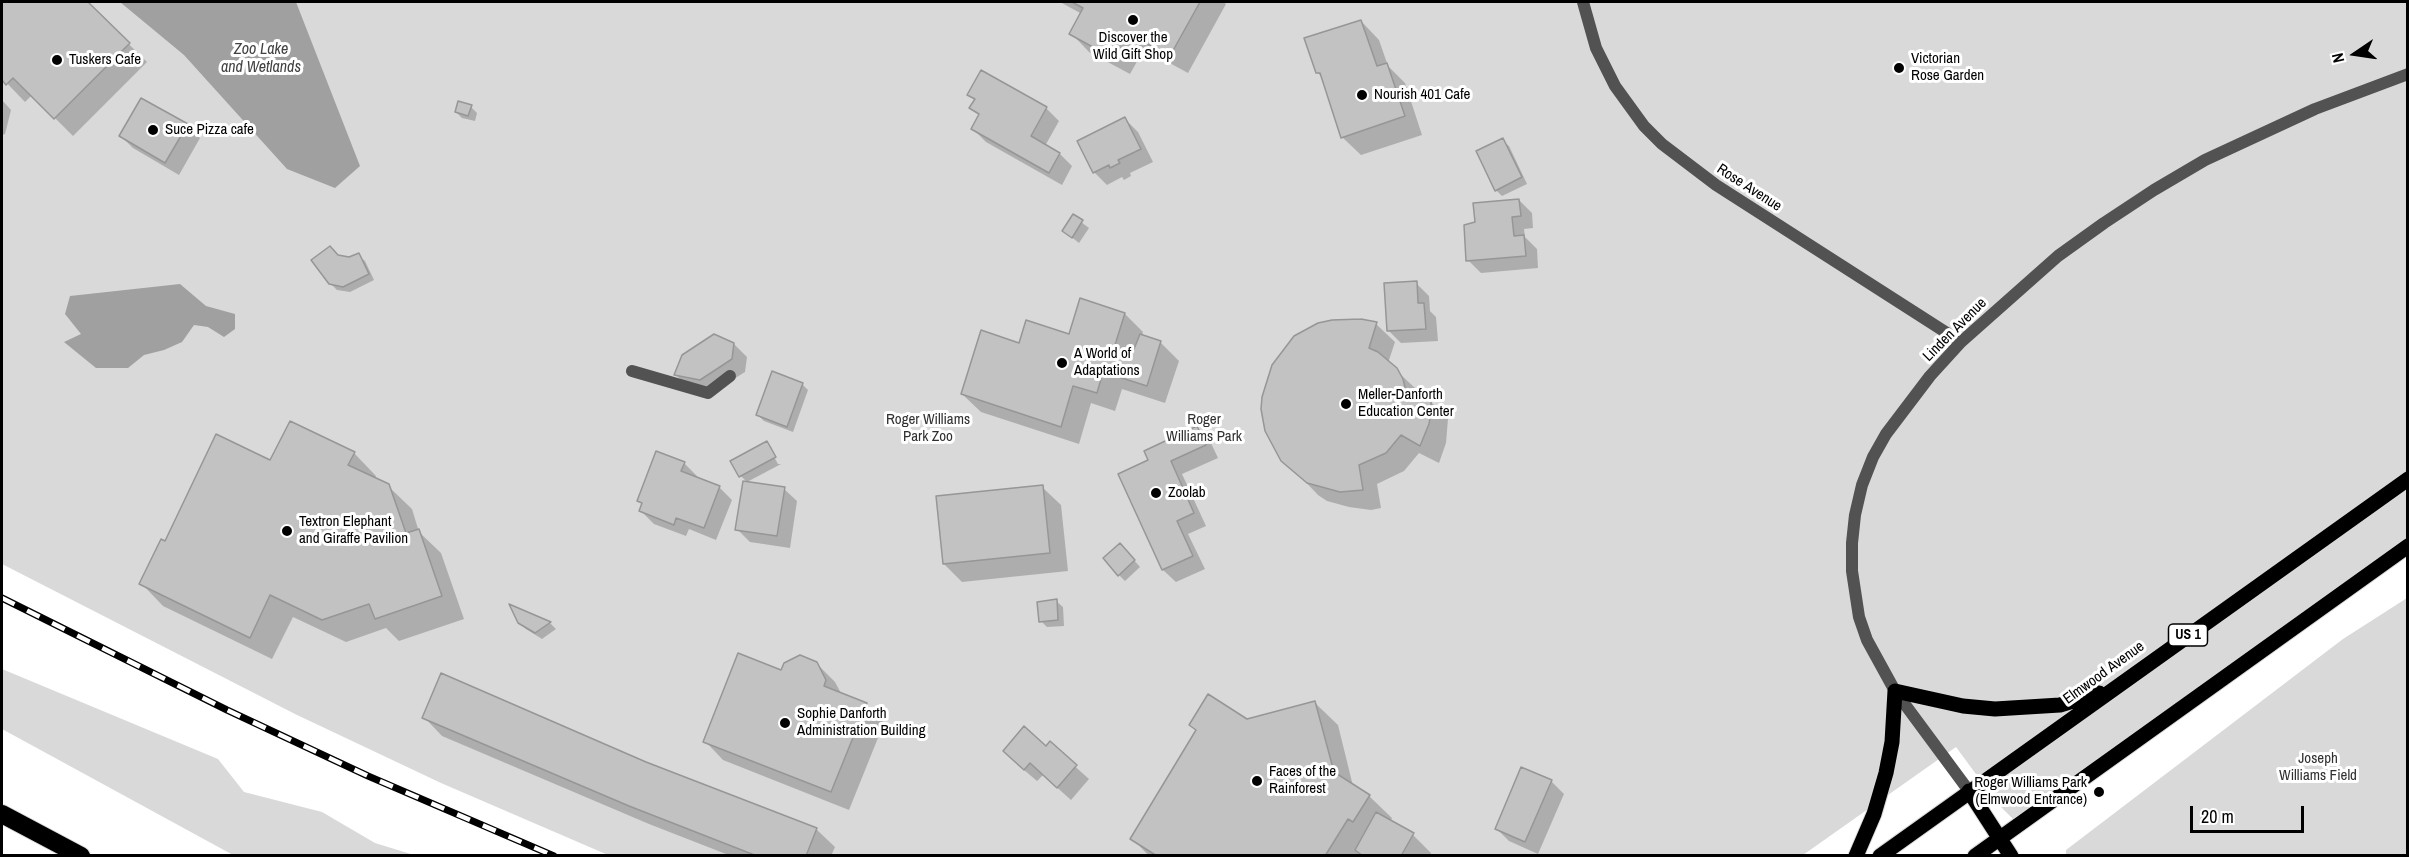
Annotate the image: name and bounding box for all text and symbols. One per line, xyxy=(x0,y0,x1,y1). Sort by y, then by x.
marker: Discover the Wild Gift Shop xyxy=(1126,13,1140,27)
north arrow xyxy=(2325,24,2385,84)
place label: Discover the Wild Gift Shop xyxy=(1093,29,1173,64)
water label: Zoo Lake and Wetlands xyxy=(221,40,301,78)
place label: Victorian Rose Garden xyxy=(1911,50,1984,85)
place label: Tuskers Cafe xyxy=(69,51,141,69)
text: N xyxy=(2326,51,2349,65)
marker: Tuskers Cafe xyxy=(50,53,64,67)
marker: Victorian Rose Garden xyxy=(1892,61,1906,75)
place label: Nourish 401 Cafe xyxy=(1374,86,1470,104)
marker: Nourish 401 Cafe xyxy=(1355,88,1369,102)
place label: Suce Pizza cafe xyxy=(165,121,254,139)
marker: Suce Pizza cafe xyxy=(146,123,160,137)
street label: Rose Avenue xyxy=(1713,160,1785,216)
street label: Linden Avenue xyxy=(1919,294,1991,366)
place label: A World of Adaptations xyxy=(1074,345,1140,380)
marker: A World of Adaptations xyxy=(1055,356,1069,370)
place label: Meller-Danforth Education Center xyxy=(1358,386,1454,421)
marker: Meller-Danforth Education Center xyxy=(1339,397,1353,411)
park label: Roger Williams Park Zoo xyxy=(886,411,970,446)
park label: Roger Williams Park xyxy=(1166,411,1242,446)
place label: Zoolab xyxy=(1168,484,1206,502)
marker: Zoolab xyxy=(1149,486,1163,500)
place label: Textron Elephant and Giraffe Pavilion xyxy=(299,513,408,548)
marker: Textron Elephant and Giraffe Pavilion xyxy=(280,524,294,538)
road number: US 1 xyxy=(2168,624,2208,646)
street label: Elmwood Avenue xyxy=(2060,638,2148,708)
place label: Sophie Danforth Administration Building xyxy=(797,705,926,740)
marker: Sophie Danforth Administration Building xyxy=(778,716,792,730)
park label: Joseph Williams Field xyxy=(2279,750,2357,785)
place label: Faces of the Rainforest xyxy=(1269,763,1336,798)
marker: Faces of the Rainforest xyxy=(1250,774,1264,788)
place label: Roger Williams Park (Elmwood Entrance) xyxy=(1974,774,2087,809)
marker: Roger Williams Park (Elmwood Entrance) xyxy=(2092,785,2106,799)
scale bar xyxy=(2193,794,2307,832)
text: 20 m xyxy=(2201,804,2234,829)

